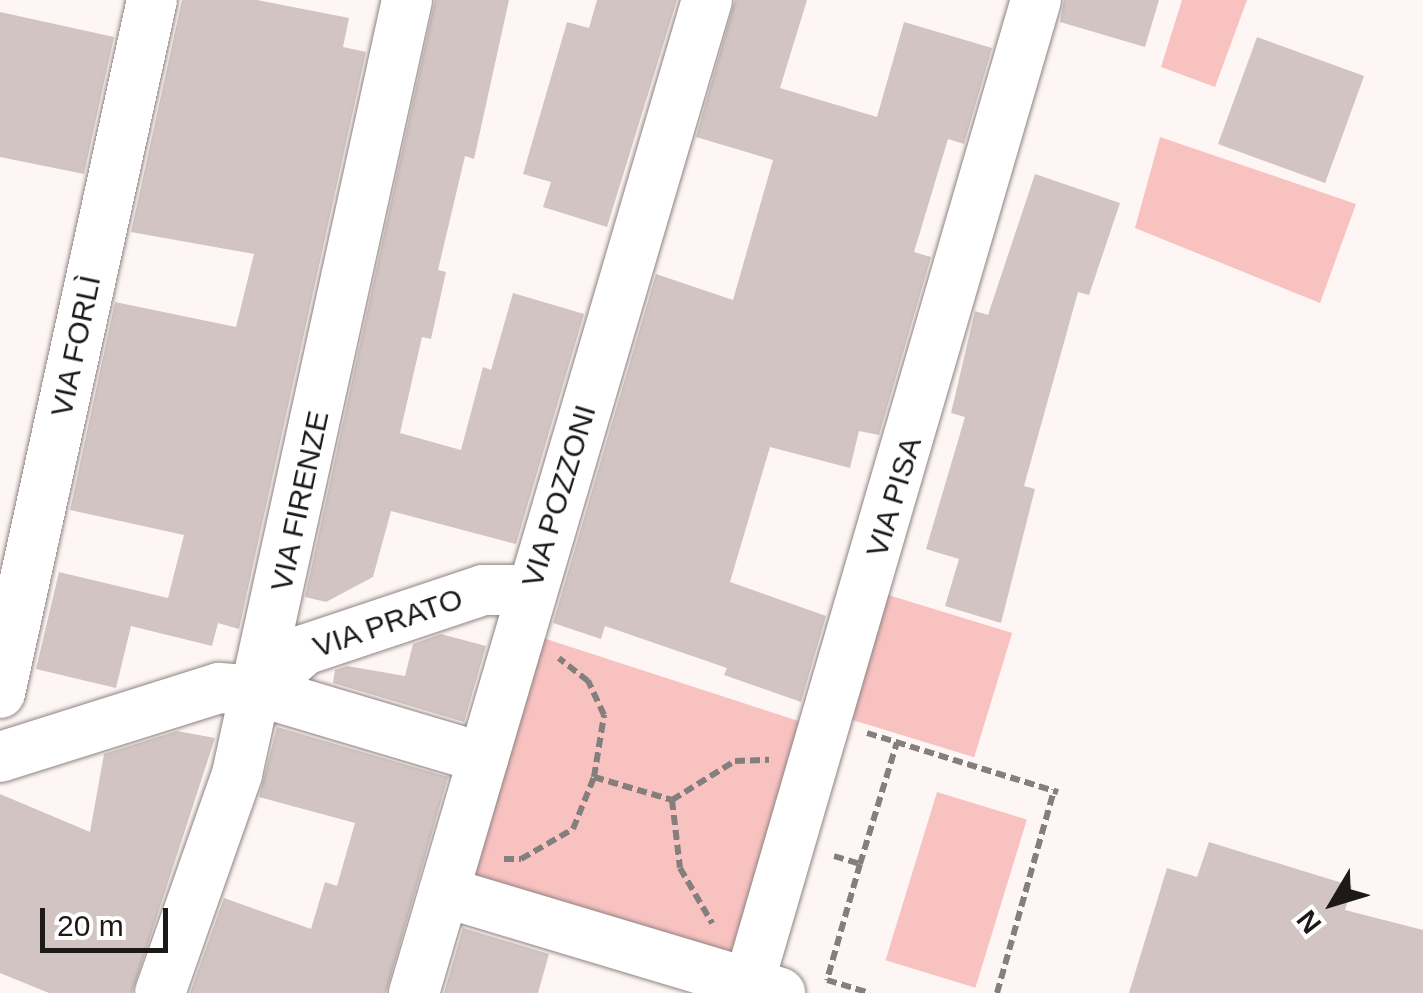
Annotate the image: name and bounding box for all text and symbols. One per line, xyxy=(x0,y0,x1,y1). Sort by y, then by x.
street label: VIA FORLÌ xyxy=(43,271,109,421)
street label: VIA POZZONI xyxy=(514,400,604,592)
street label: VIA FIRENZE xyxy=(263,407,337,595)
street label: VIA PISA xyxy=(859,432,929,562)
street label: VIA PRATO xyxy=(308,580,468,666)
north arrow xyxy=(1283,853,1383,953)
scale bar xyxy=(45,888,172,950)
text: N xyxy=(1291,904,1327,939)
text: 20 m xyxy=(57,909,124,942)

